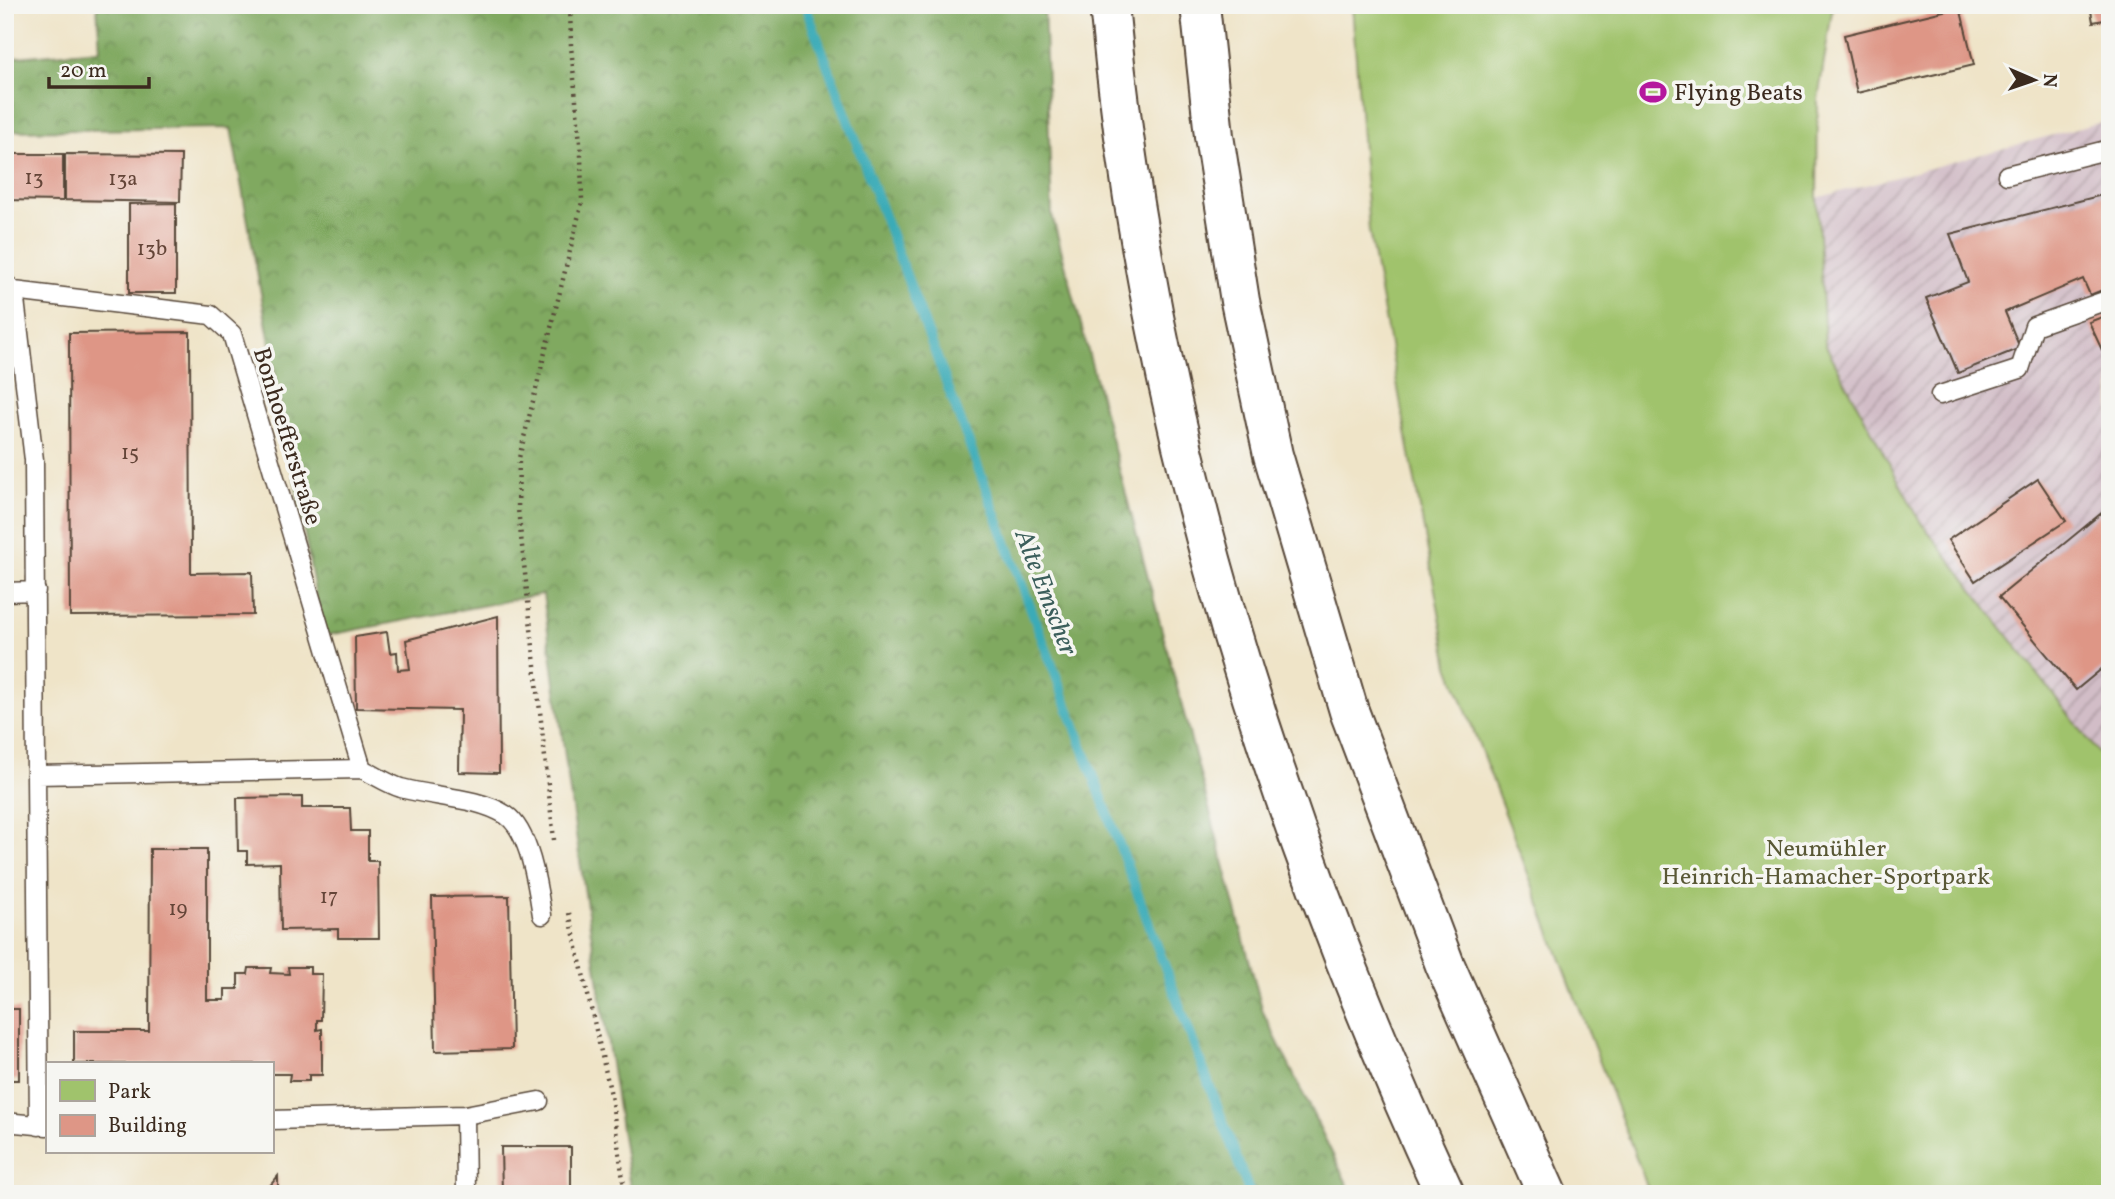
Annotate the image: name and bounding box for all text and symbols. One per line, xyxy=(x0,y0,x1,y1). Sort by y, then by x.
scale bar xyxy=(49,46,149,90)
north arrow xyxy=(2000,46,2070,116)
text: 20 m xyxy=(60,57,106,86)
text: N xyxy=(2036,73,2062,88)
sports icon: Flying Beats xyxy=(1638,77,1668,107)
place label: Flying Beats xyxy=(1674,77,1803,111)
house number: 13 xyxy=(25,164,43,193)
house number: 13a xyxy=(108,165,138,194)
house number: 13b xyxy=(137,235,167,264)
street label: Bonhoefferstraße xyxy=(243,343,329,530)
house number: 15 xyxy=(121,439,139,468)
water label: Alte Emscher xyxy=(1004,524,1086,661)
park label: Neumühler Heinrich-Hamacher-Sportpark xyxy=(1662,833,1990,895)
house number: 17 xyxy=(320,883,338,912)
house number: 19 xyxy=(168,895,188,924)
legend xyxy=(46,1062,273,1154)
text: Park xyxy=(108,1078,151,1107)
text: Building xyxy=(108,1112,187,1141)

